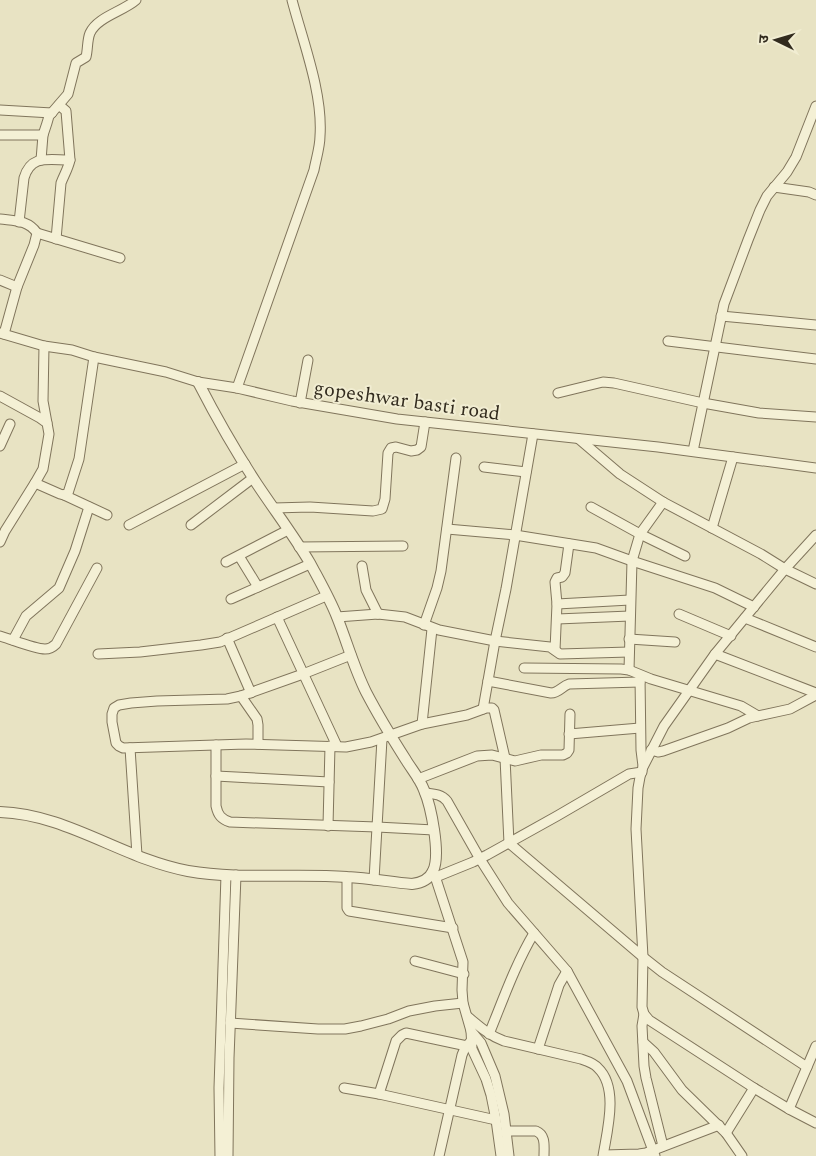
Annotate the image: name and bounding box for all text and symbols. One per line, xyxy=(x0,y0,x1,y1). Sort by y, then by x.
north arrow xyxy=(751,15,801,65)
text: उ xyxy=(753,33,774,44)
street label: gopeshwar basti road xyxy=(312,373,502,429)

